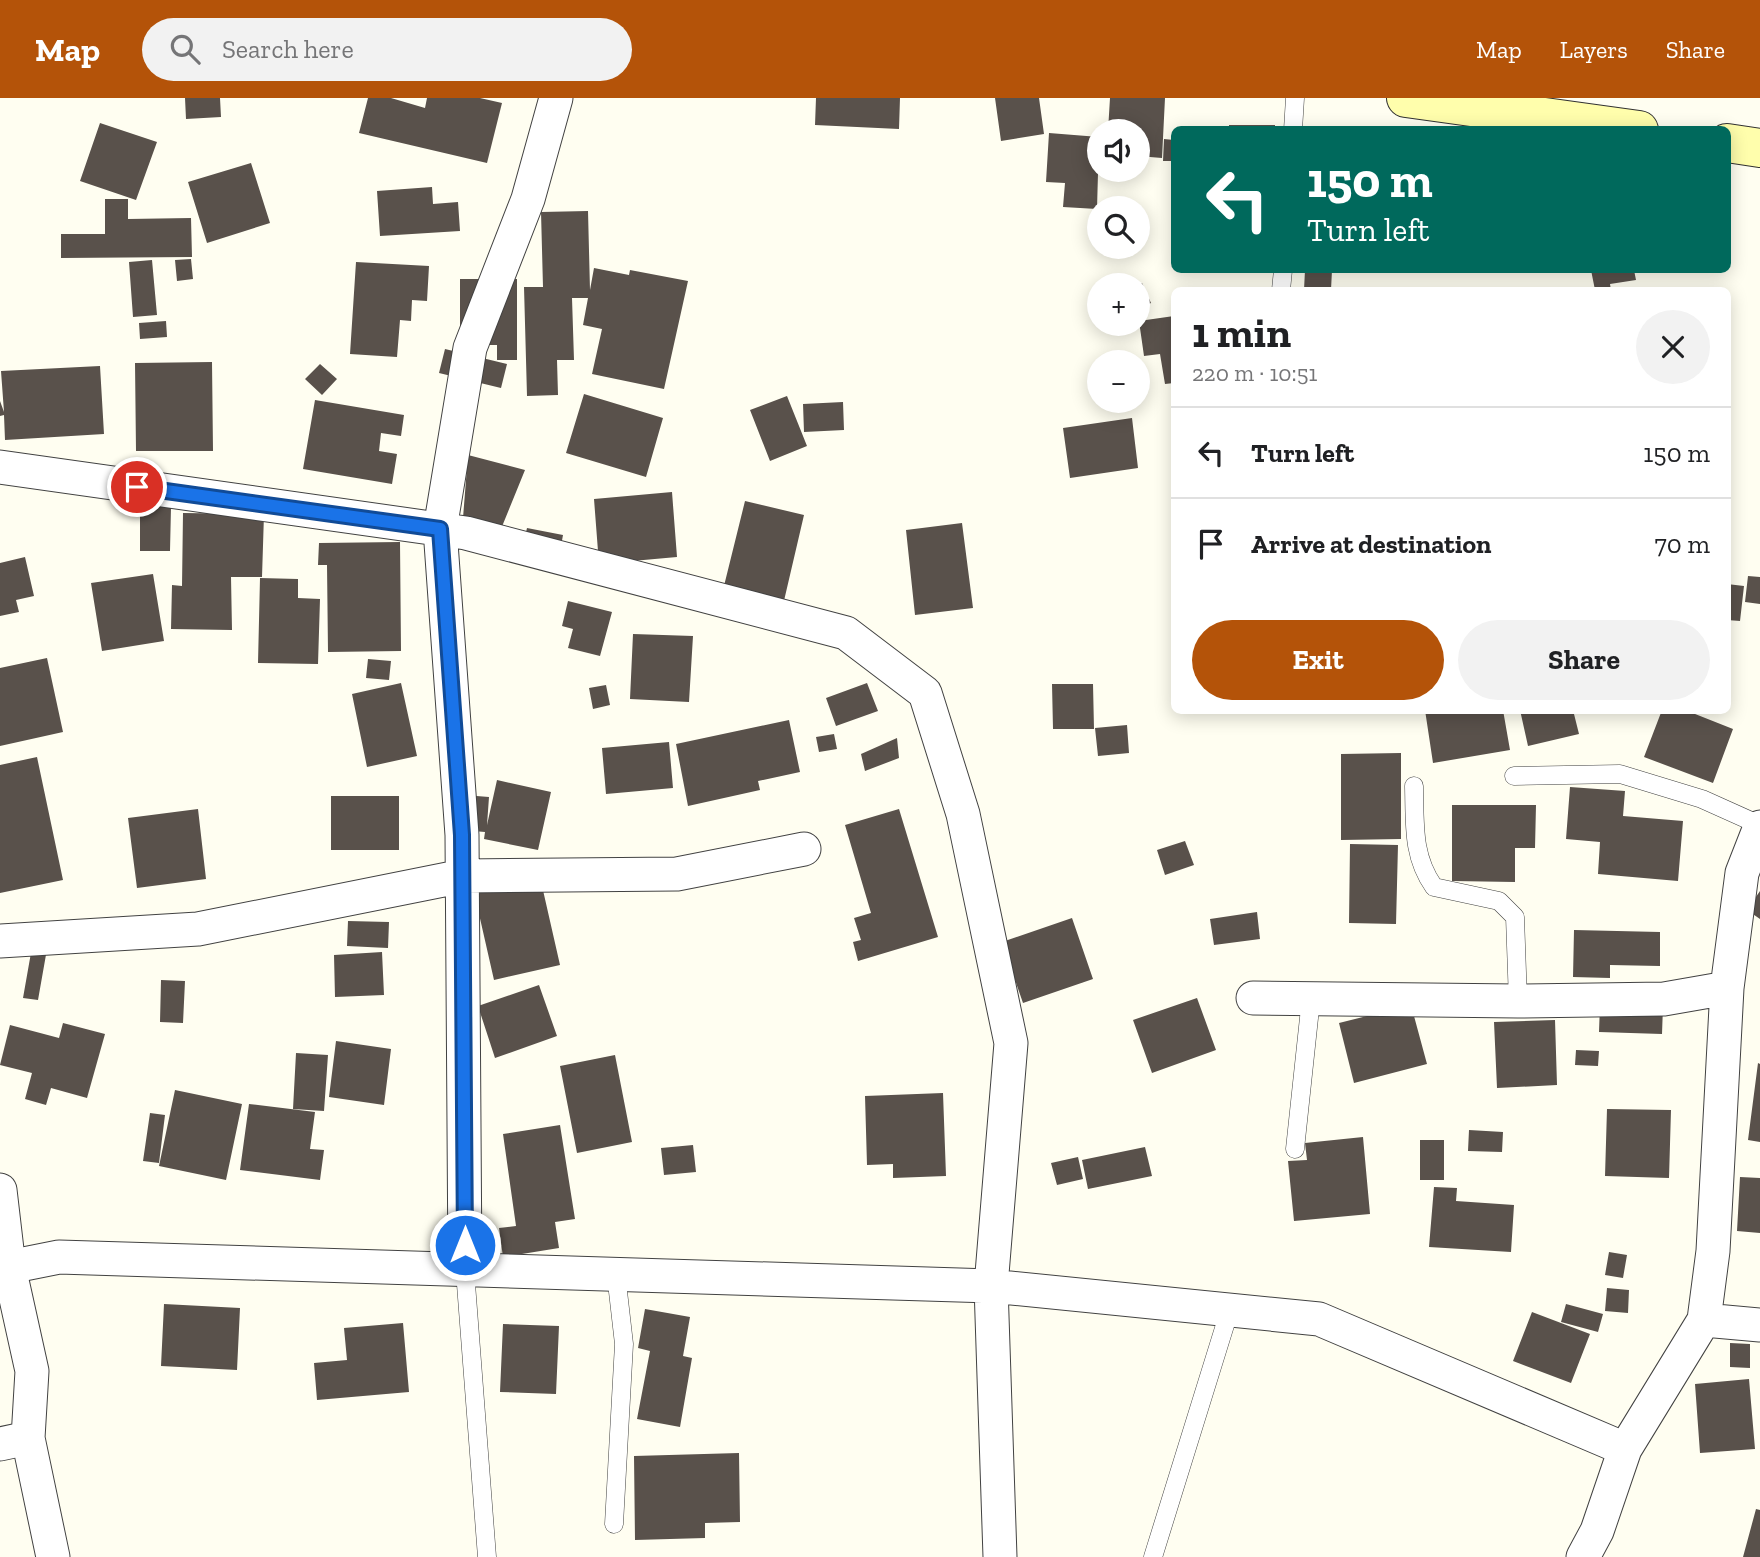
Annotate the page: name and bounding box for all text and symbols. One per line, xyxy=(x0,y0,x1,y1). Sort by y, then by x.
search box xyxy=(142,18,632,81)
text: Map xyxy=(35,30,100,69)
icon: search xyxy=(166,30,204,68)
text: Search here xyxy=(222,33,354,65)
text: Map xyxy=(1476,35,1522,64)
text: Layers xyxy=(1560,35,1628,64)
text: Share xyxy=(1666,35,1725,64)
map controls xyxy=(1087,119,1150,413)
button: sound xyxy=(1087,119,1150,182)
text: 150 m xyxy=(1307,151,1433,210)
icon: left xyxy=(1192,154,1283,245)
button: search xyxy=(1087,196,1150,259)
text: Turn left xyxy=(1307,211,1429,249)
button: + xyxy=(1087,273,1150,336)
text: 1 min xyxy=(1192,307,1291,358)
button: close xyxy=(1636,310,1710,384)
button: − xyxy=(1087,350,1150,413)
text: 220 m · 10:51 xyxy=(1192,359,1317,387)
icon: left xyxy=(1192,434,1230,472)
text: Turn left xyxy=(1251,437,1354,469)
text: 150 m xyxy=(1643,437,1710,469)
pin xyxy=(107,457,167,517)
icon: arrive xyxy=(118,468,156,506)
icon: arrive xyxy=(1192,525,1230,563)
text: Arrive at destination xyxy=(1251,528,1491,560)
text: 70 m xyxy=(1654,528,1710,560)
button: Exit xyxy=(1192,620,1444,700)
button: Share xyxy=(1458,620,1710,700)
position arrow xyxy=(428,1208,502,1282)

